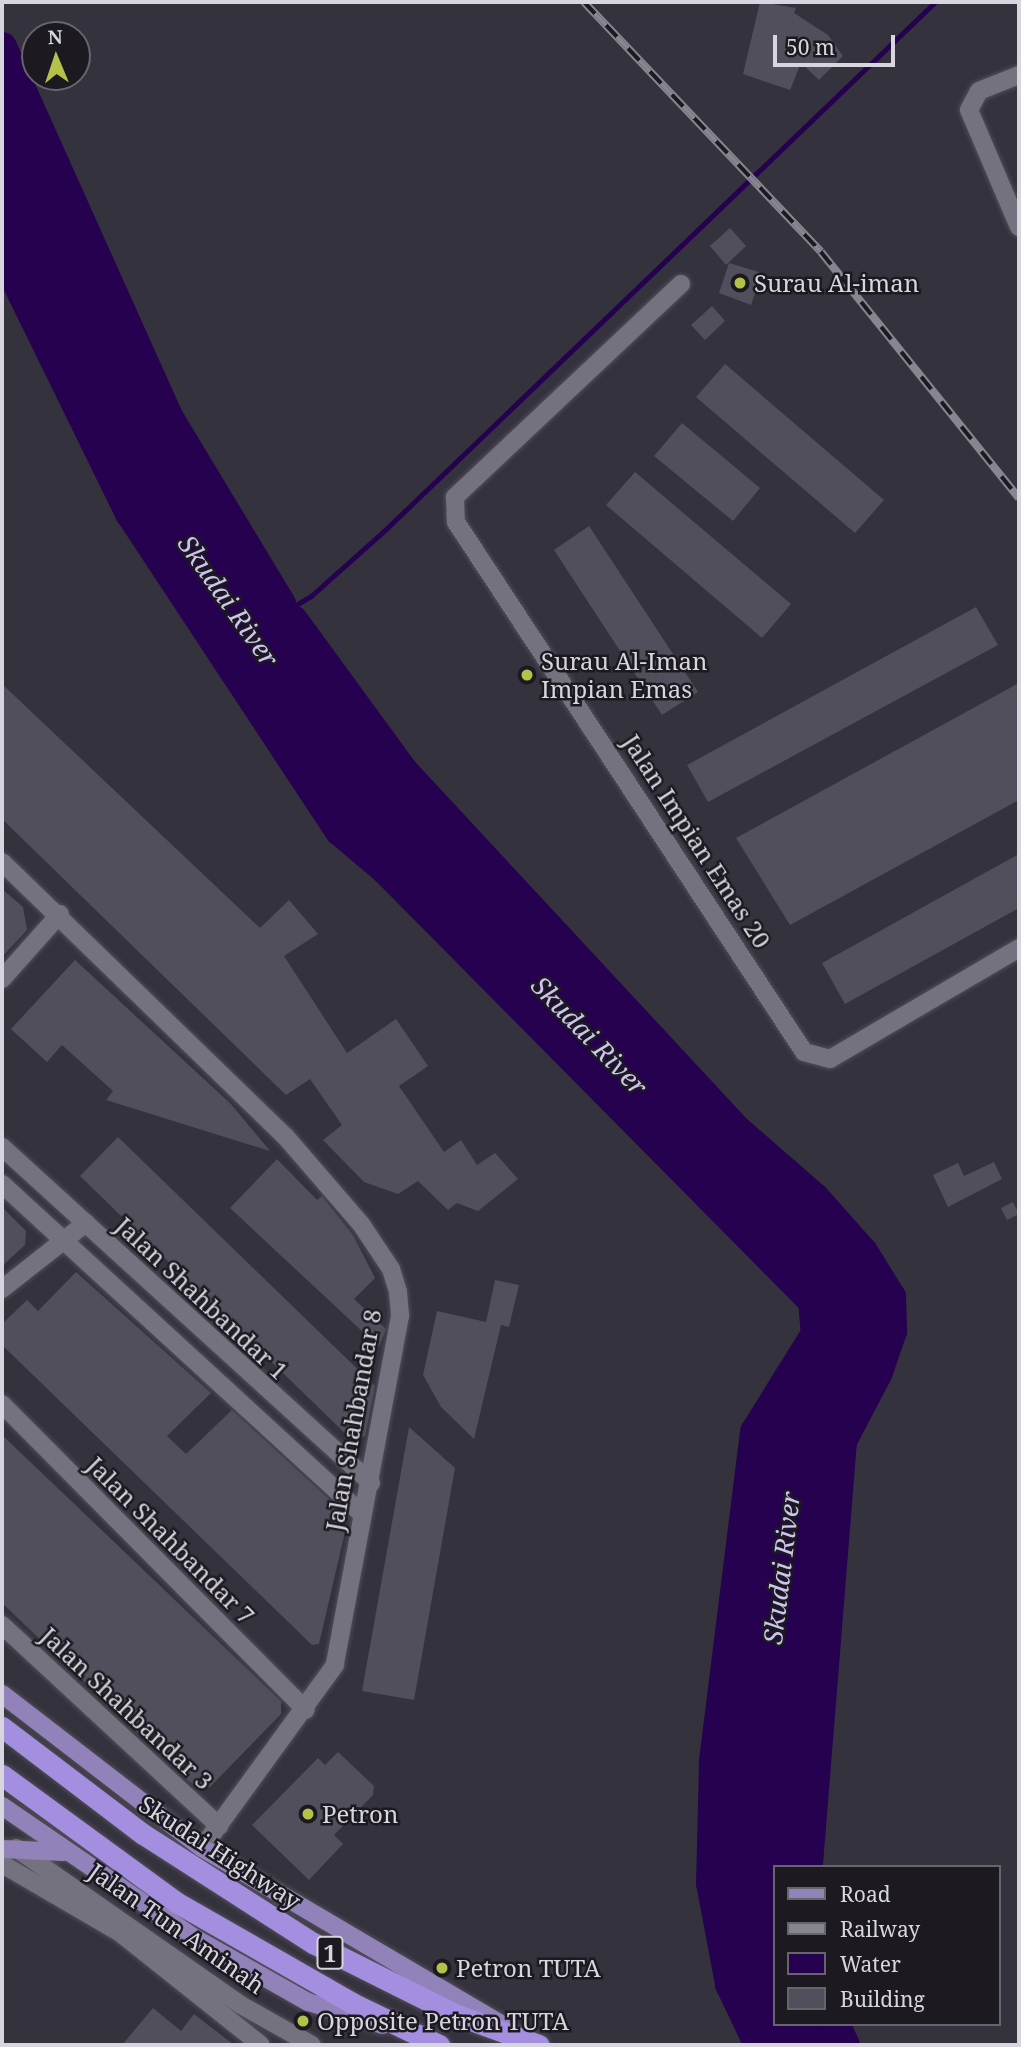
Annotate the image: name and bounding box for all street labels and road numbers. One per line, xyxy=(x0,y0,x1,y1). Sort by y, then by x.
street label: Jalan Impian Emas 20 xyxy=(617,729,777,953)
street label: Jalan Shahbandar 1 xyxy=(110,1211,294,1385)
street label: Jalan Shahbandar 8 xyxy=(319,1307,387,1533)
street label: Jalan Shahbandar 7 xyxy=(81,1450,261,1630)
street label: Jalan Shahbandar 3 xyxy=(35,1621,219,1795)
street label: Skudai Highway xyxy=(134,1789,306,1915)
street label: Jalan Tun Aminah xyxy=(84,1857,270,1999)
road number: 1 xyxy=(316,1934,344,1972)

